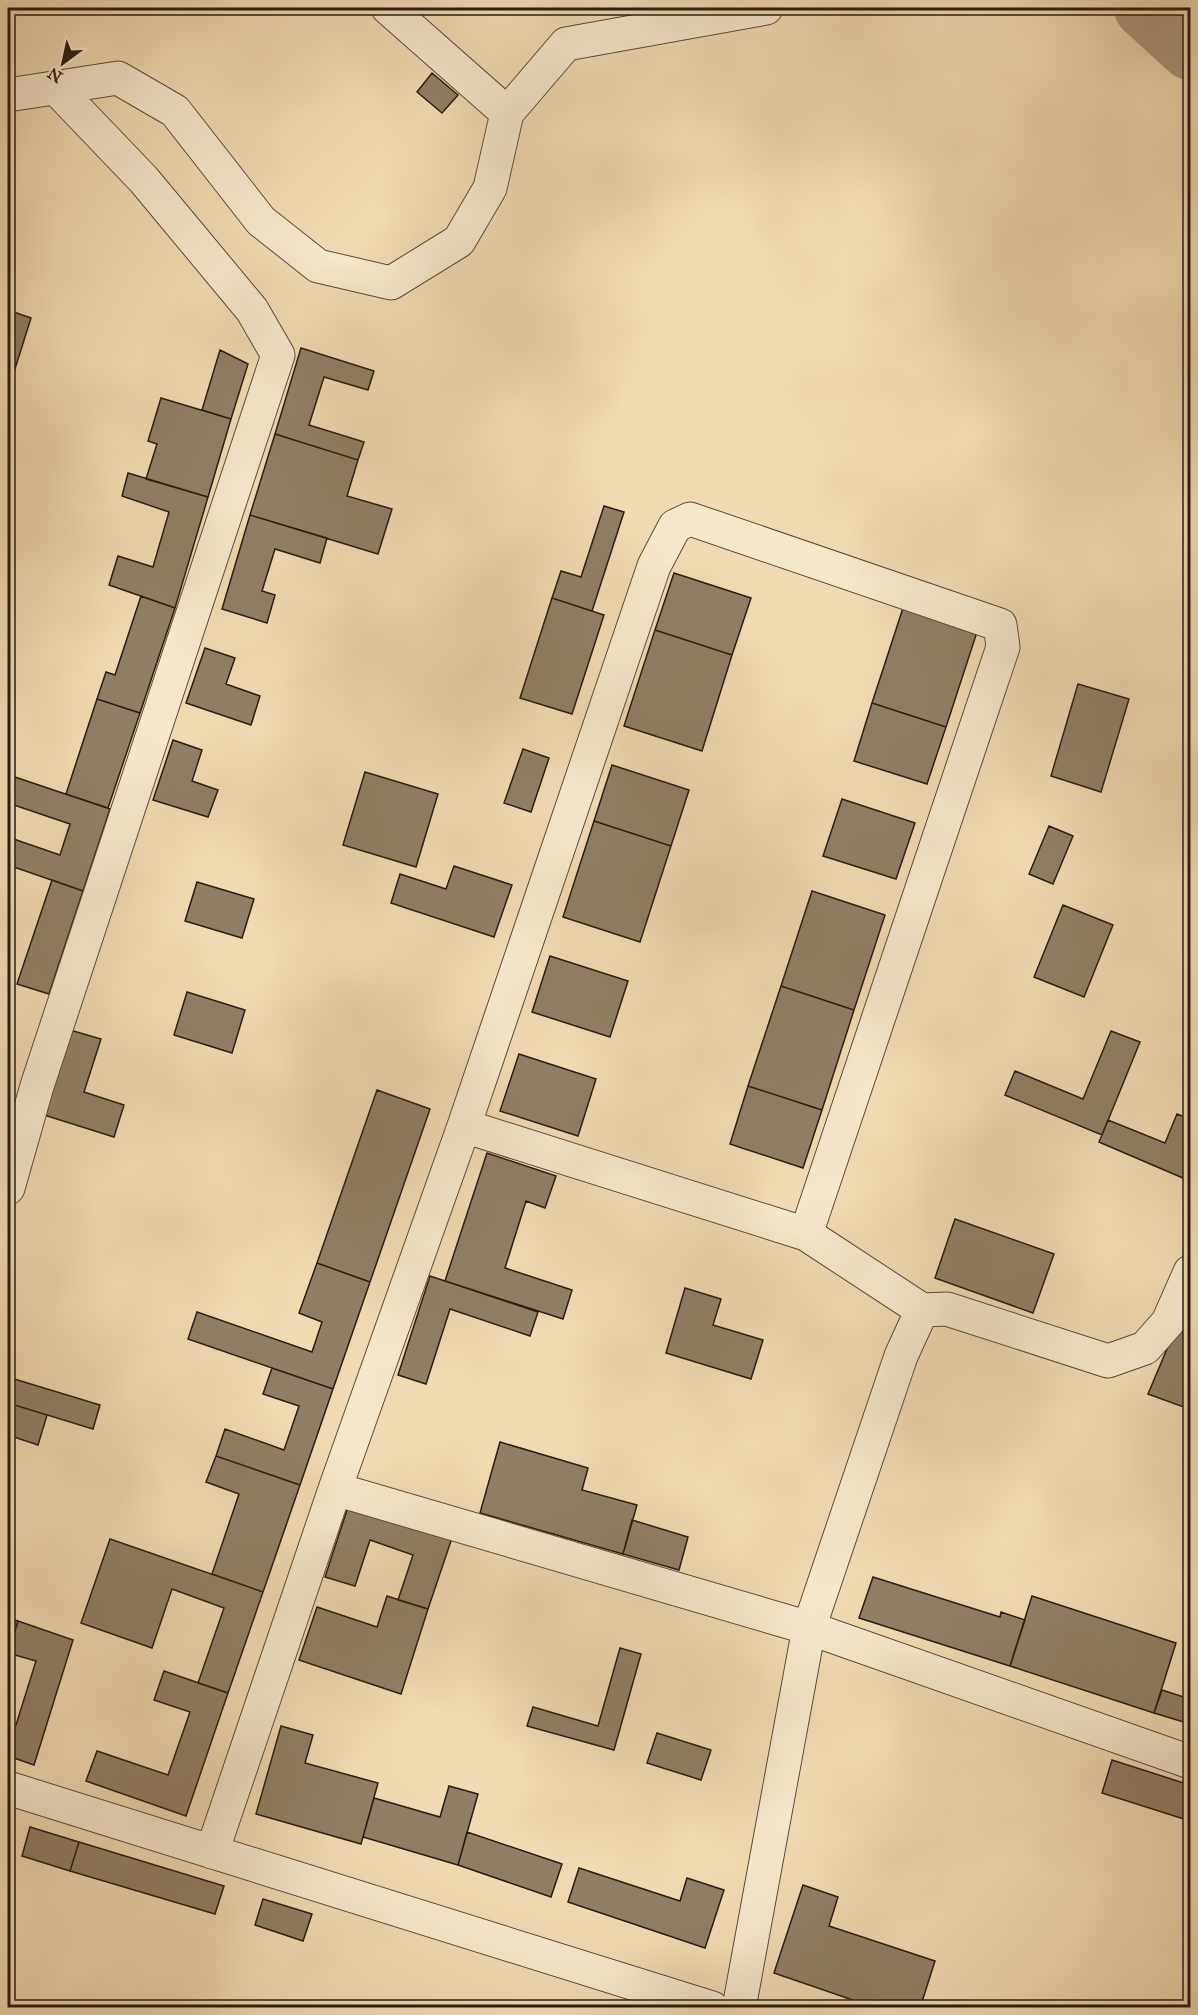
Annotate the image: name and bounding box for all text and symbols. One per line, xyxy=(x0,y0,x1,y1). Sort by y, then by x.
north arrow xyxy=(33,33,93,93)
text: N xyxy=(44,63,66,87)

